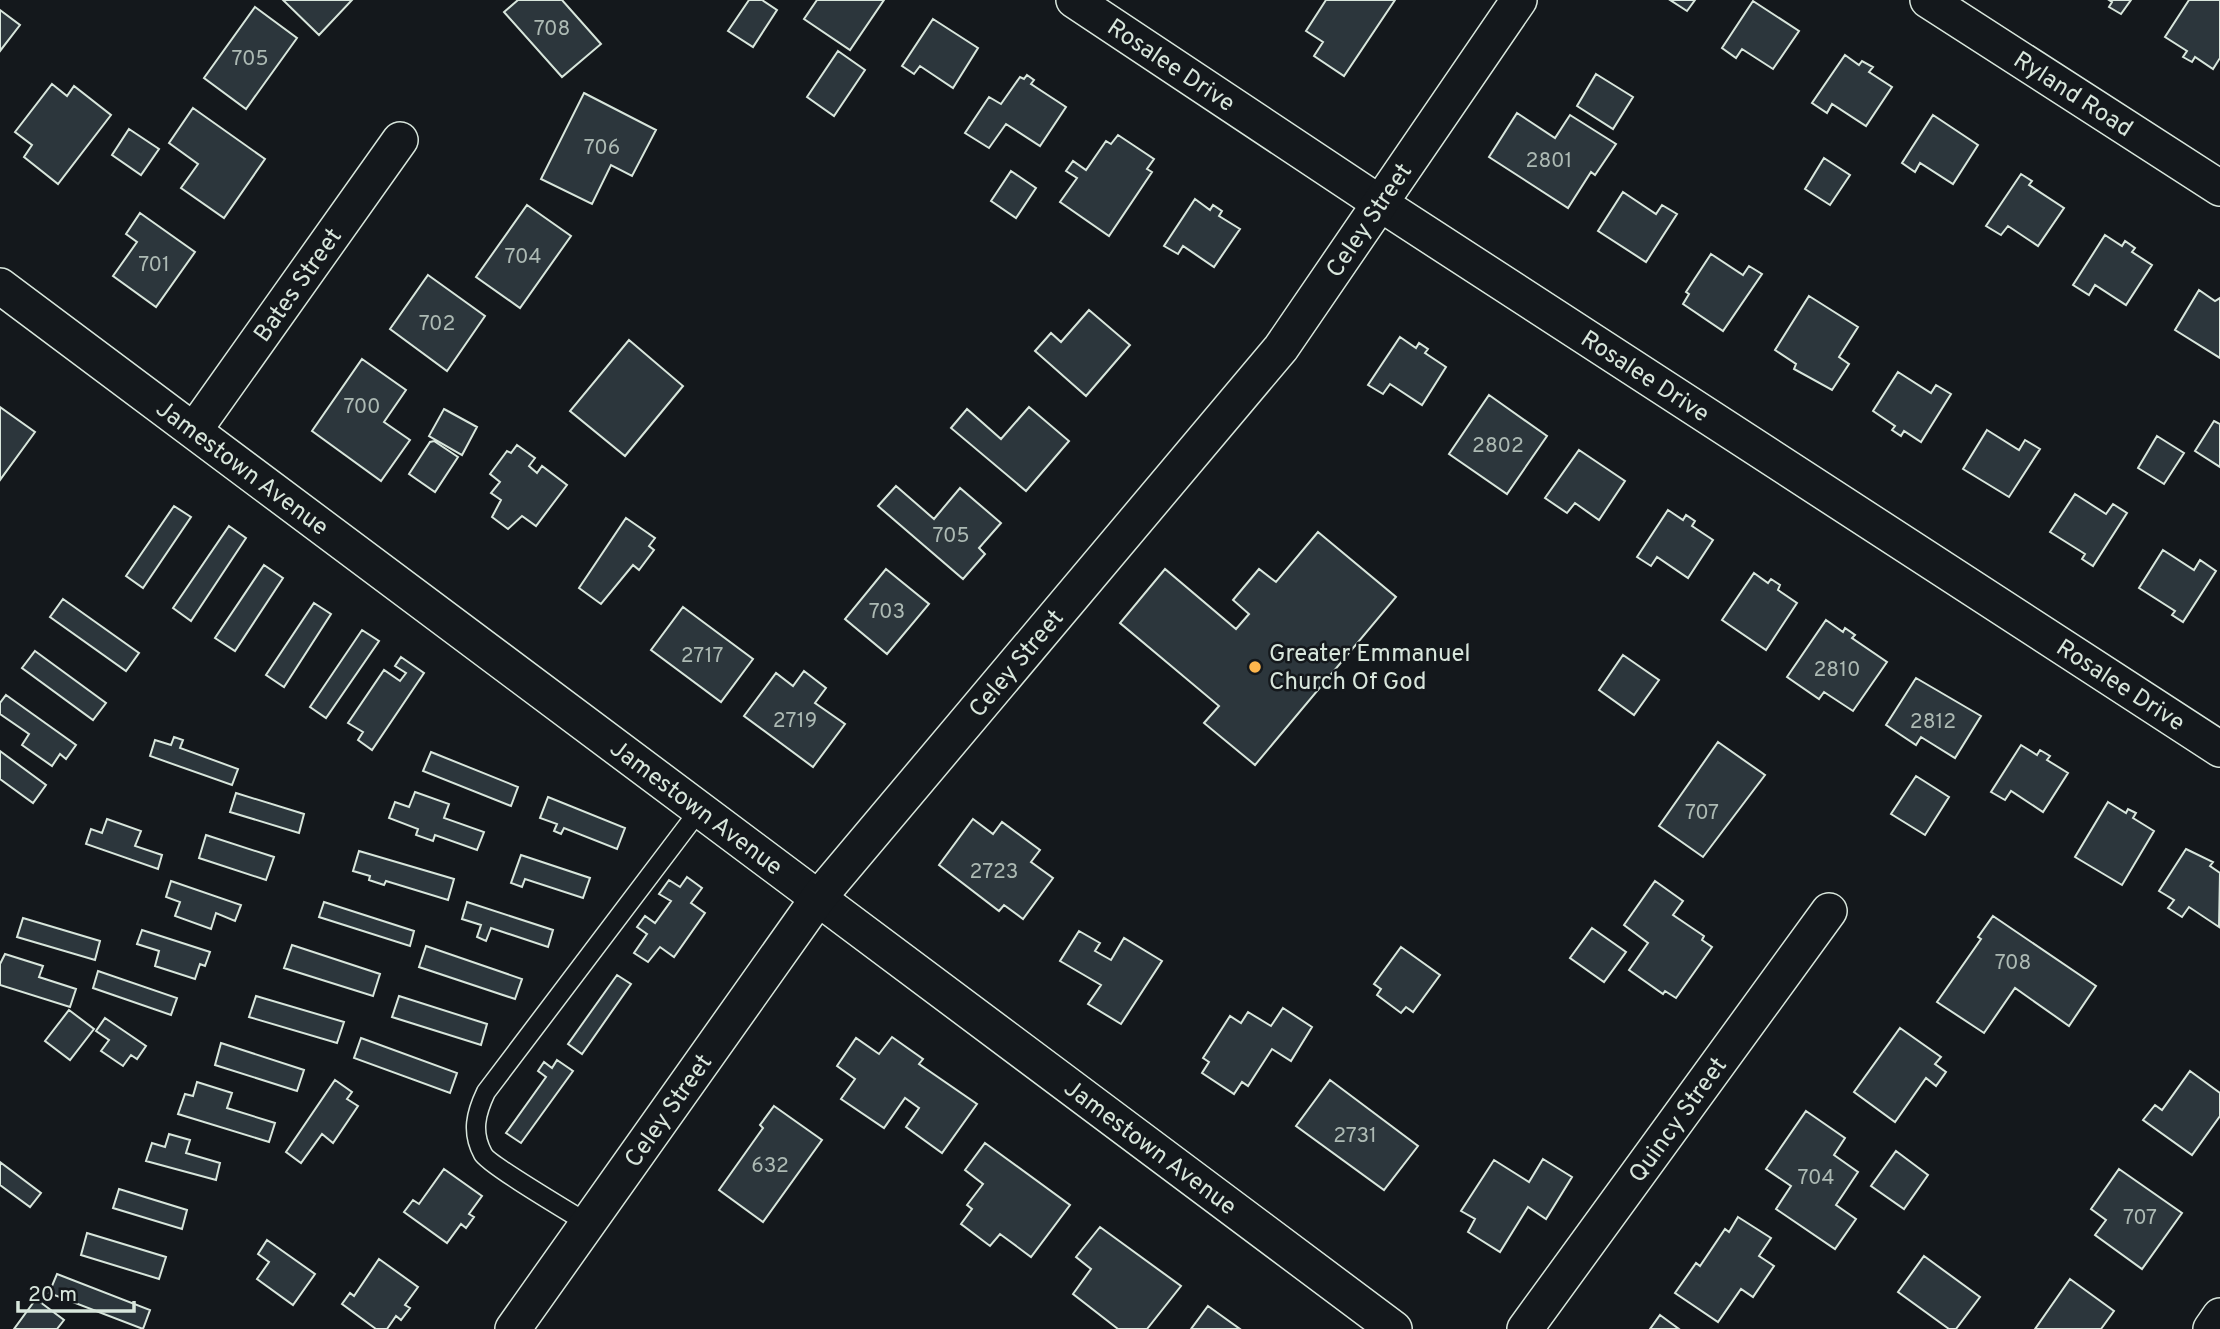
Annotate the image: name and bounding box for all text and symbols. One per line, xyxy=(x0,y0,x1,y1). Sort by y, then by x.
street label: Rosalee Drive xyxy=(1101,13,1240,120)
house number: 708 xyxy=(534,16,570,43)
house number: 705 xyxy=(232,46,268,73)
street label: Ryland Road xyxy=(2007,46,2138,145)
house number: 706 xyxy=(584,135,620,162)
house number: 2801 xyxy=(1526,148,1572,175)
street label: Celey Street xyxy=(1321,158,1420,284)
street label: Bates Street xyxy=(248,223,350,349)
house number: 704 xyxy=(505,244,541,271)
house number: 701 xyxy=(138,252,170,279)
house number: 702 xyxy=(419,311,455,338)
street label: Rosalee Drive xyxy=(1574,325,1714,430)
house number: 700 xyxy=(343,394,381,421)
street label: Jamestown Avenue xyxy=(149,395,334,543)
house number: 2802 xyxy=(1472,433,1524,460)
house number: 705 xyxy=(933,523,969,550)
house number: 703 xyxy=(869,599,905,626)
street label: Celey Street xyxy=(963,604,1071,725)
street label: Rosalee Drive xyxy=(2050,634,2190,739)
place label: Greater Emmanuel Church Of God xyxy=(1269,640,1471,698)
house number: 2717 xyxy=(681,643,723,670)
house number: 2810 xyxy=(1814,657,1860,684)
marker: Greater Emmanuel Church Of God xyxy=(1247,659,1263,675)
house number: 2719 xyxy=(773,708,817,735)
house number: 2812 xyxy=(1910,709,1956,736)
street label: Jamestown Avenue xyxy=(603,734,788,883)
house number: 707 xyxy=(1685,800,1719,827)
house number: 2723 xyxy=(970,859,1018,886)
house number: 708 xyxy=(1995,950,2031,977)
street label: Celey Street xyxy=(619,1049,720,1174)
street label: Quincy Street xyxy=(1623,1052,1735,1189)
street label: Jamestown Avenue xyxy=(1057,1074,1242,1223)
house number: 2731 xyxy=(1333,1123,1377,1150)
house number: 632 xyxy=(751,1153,789,1180)
house number: 704 xyxy=(1798,1165,1834,1192)
house number: 707 xyxy=(2123,1205,2157,1232)
scale bar xyxy=(18,1270,133,1314)
text: 20 m xyxy=(28,1282,77,1309)

